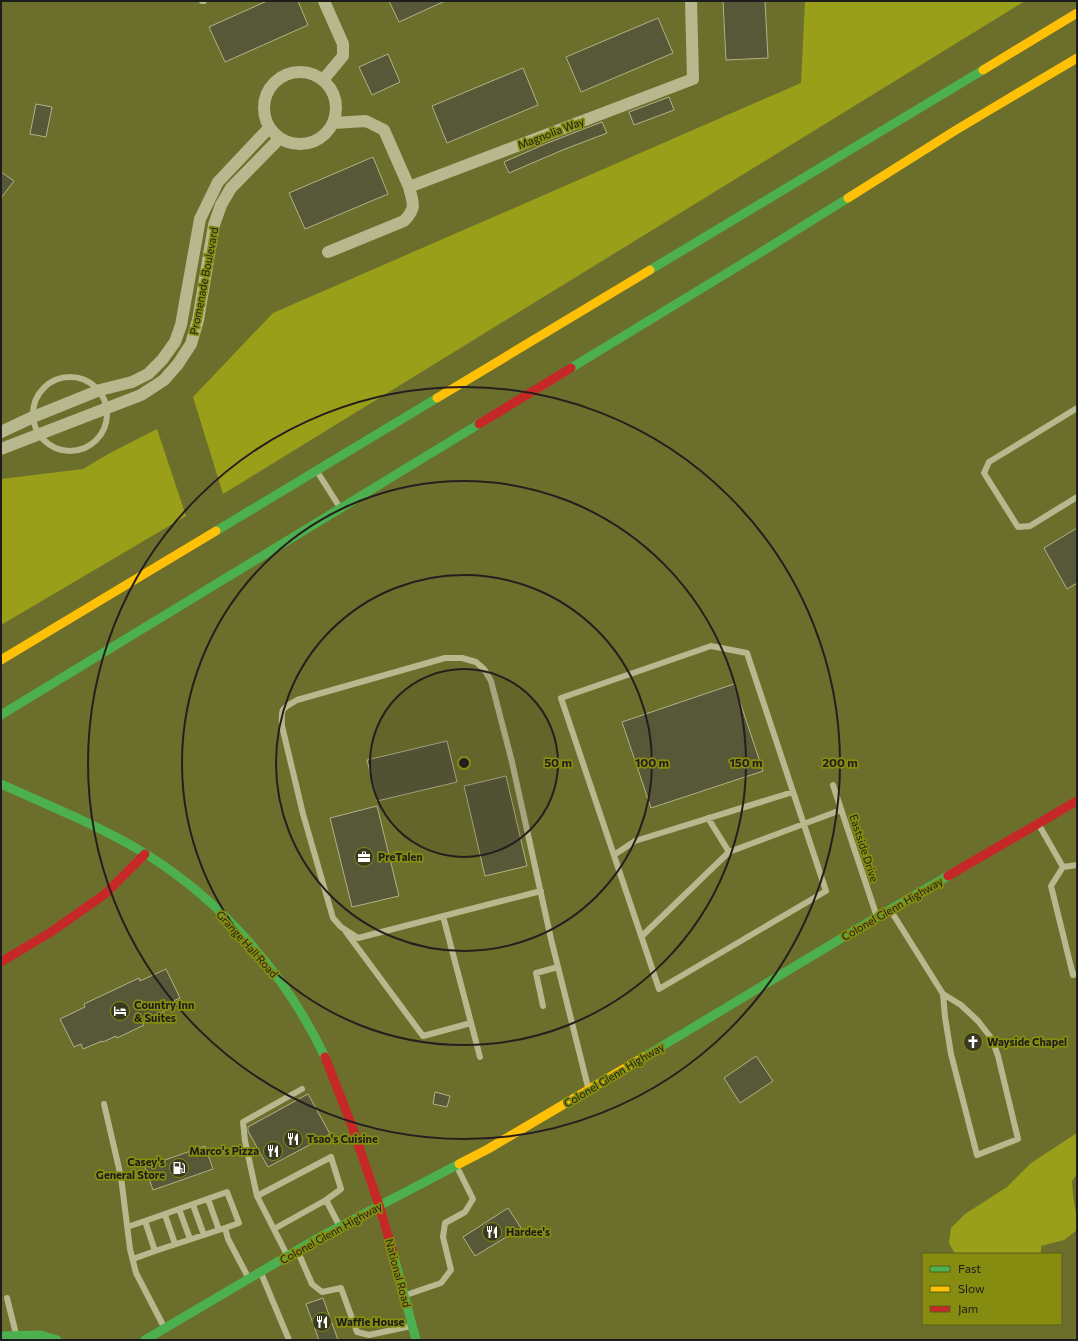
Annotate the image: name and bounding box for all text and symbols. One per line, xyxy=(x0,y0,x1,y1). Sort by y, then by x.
street label: Magnolia Way xyxy=(516,114,586,151)
street label: Promenade Boulevard xyxy=(187,226,220,336)
text: 50 m xyxy=(544,755,572,769)
text: 100 m xyxy=(635,755,669,769)
text: 150 m xyxy=(729,755,763,769)
text: 200 m xyxy=(822,755,858,769)
centre of rings xyxy=(457,756,471,770)
street label: Eastside Drive xyxy=(847,812,882,884)
office icon: PreTalen xyxy=(353,846,375,868)
place label: PreTalen xyxy=(378,850,423,863)
street label: Colonel Glenn Highway xyxy=(839,874,945,943)
street label: Grange Hall Road xyxy=(214,908,281,980)
place label: Country Inn & Suites xyxy=(134,998,194,1024)
hotel icon: Country Inn & Suites xyxy=(109,1000,131,1022)
church icon: Wayside Chapel xyxy=(962,1031,984,1053)
place label: Wayside Chapel xyxy=(987,1035,1067,1048)
street label: Colonel Glenn Highway xyxy=(561,1039,667,1110)
restaurant icon: Tsao's Cuisine xyxy=(282,1128,304,1150)
place label: Tsao's Cuisine xyxy=(307,1132,378,1145)
restaurant icon: Marco's Pizza xyxy=(262,1140,284,1162)
place label: Marco's Pizza xyxy=(189,1144,259,1157)
place label: Casey's General Store xyxy=(96,1155,165,1181)
fuel station icon: Casey's General Store xyxy=(168,1157,190,1179)
street label: Colonel Glenn Highway xyxy=(277,1199,384,1266)
restaurant icon: Hardee's xyxy=(481,1221,503,1243)
place label: Hardee's xyxy=(506,1225,550,1238)
street label: National Road xyxy=(383,1237,414,1309)
legend xyxy=(922,1253,1062,1325)
text: Fast xyxy=(958,1261,981,1275)
text: Slow xyxy=(958,1281,985,1295)
text: Jam xyxy=(958,1301,978,1316)
restaurant icon: Waffle House xyxy=(311,1311,333,1333)
place label: Waffle House xyxy=(336,1315,405,1328)

